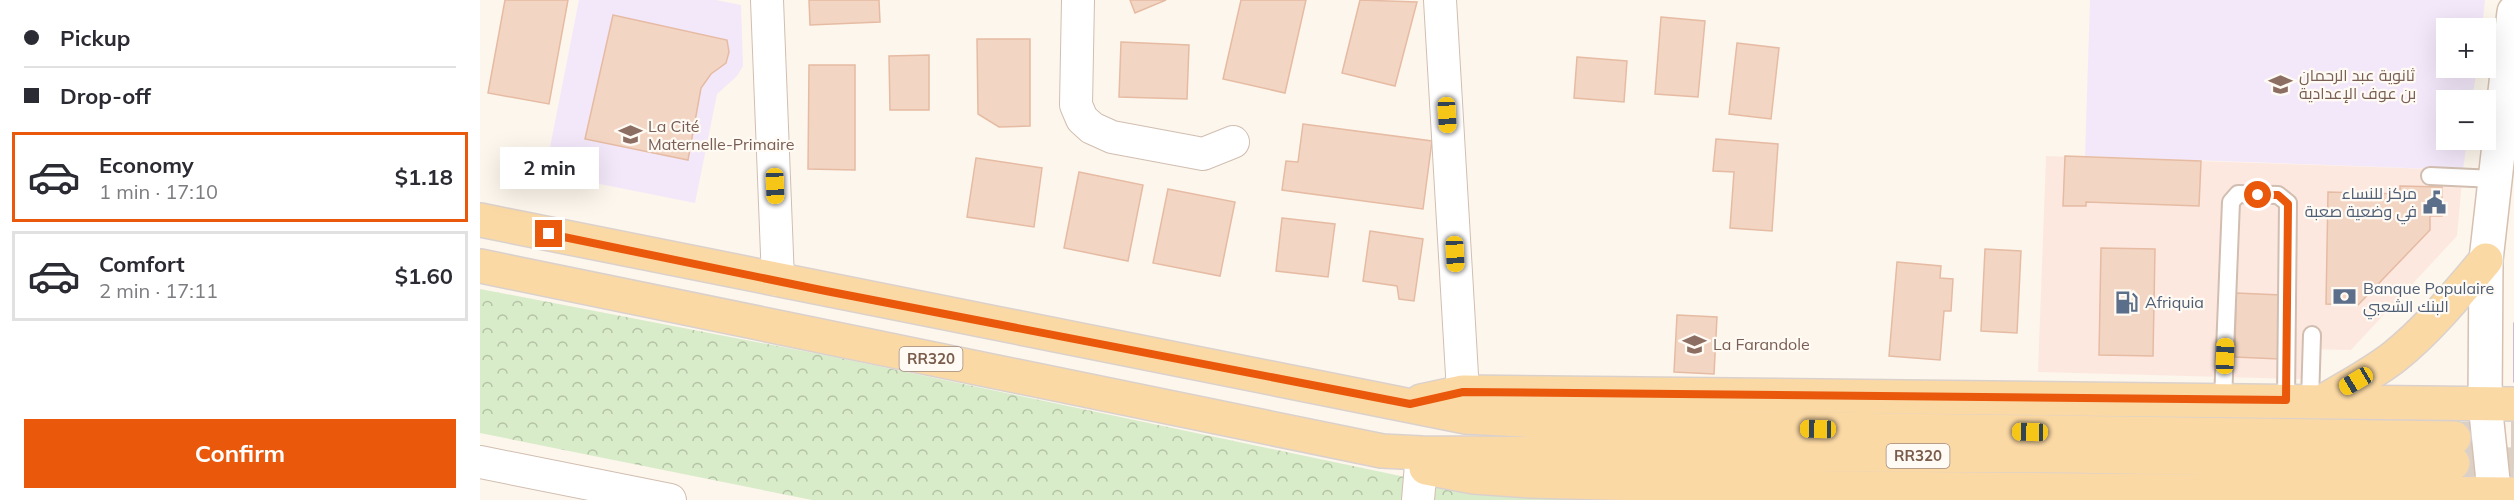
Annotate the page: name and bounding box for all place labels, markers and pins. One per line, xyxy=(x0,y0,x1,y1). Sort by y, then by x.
place label: ثانوية عبد الرحمان بن عوف الإعدادية xyxy=(2299,65,2416,104)
school or university icon: ثانوية عبد الرحمان بن عوف الإعدادية xyxy=(2268,71,2294,97)
place label: La Cité Maternelle-Primaire xyxy=(648,116,795,154)
school or university icon: La Cité Maternelle-Primaire xyxy=(617,122,643,148)
place label: مركز للنساء في وضعية صعبة xyxy=(2305,183,2417,225)
public building icon: مركز للنساء في وضعية صعبة xyxy=(2422,189,2448,215)
place label: Banque Populaire البنك الشعبي xyxy=(2363,278,2494,320)
bank icon: Banque Populaire البنك الشعبي xyxy=(2332,284,2358,310)
fuel station icon: Afriquia xyxy=(2114,289,2140,315)
place label: Afriquia xyxy=(2145,292,2204,312)
school or university icon: La Farandole xyxy=(1682,331,1708,357)
place label: La Farandole xyxy=(1713,334,1810,354)

